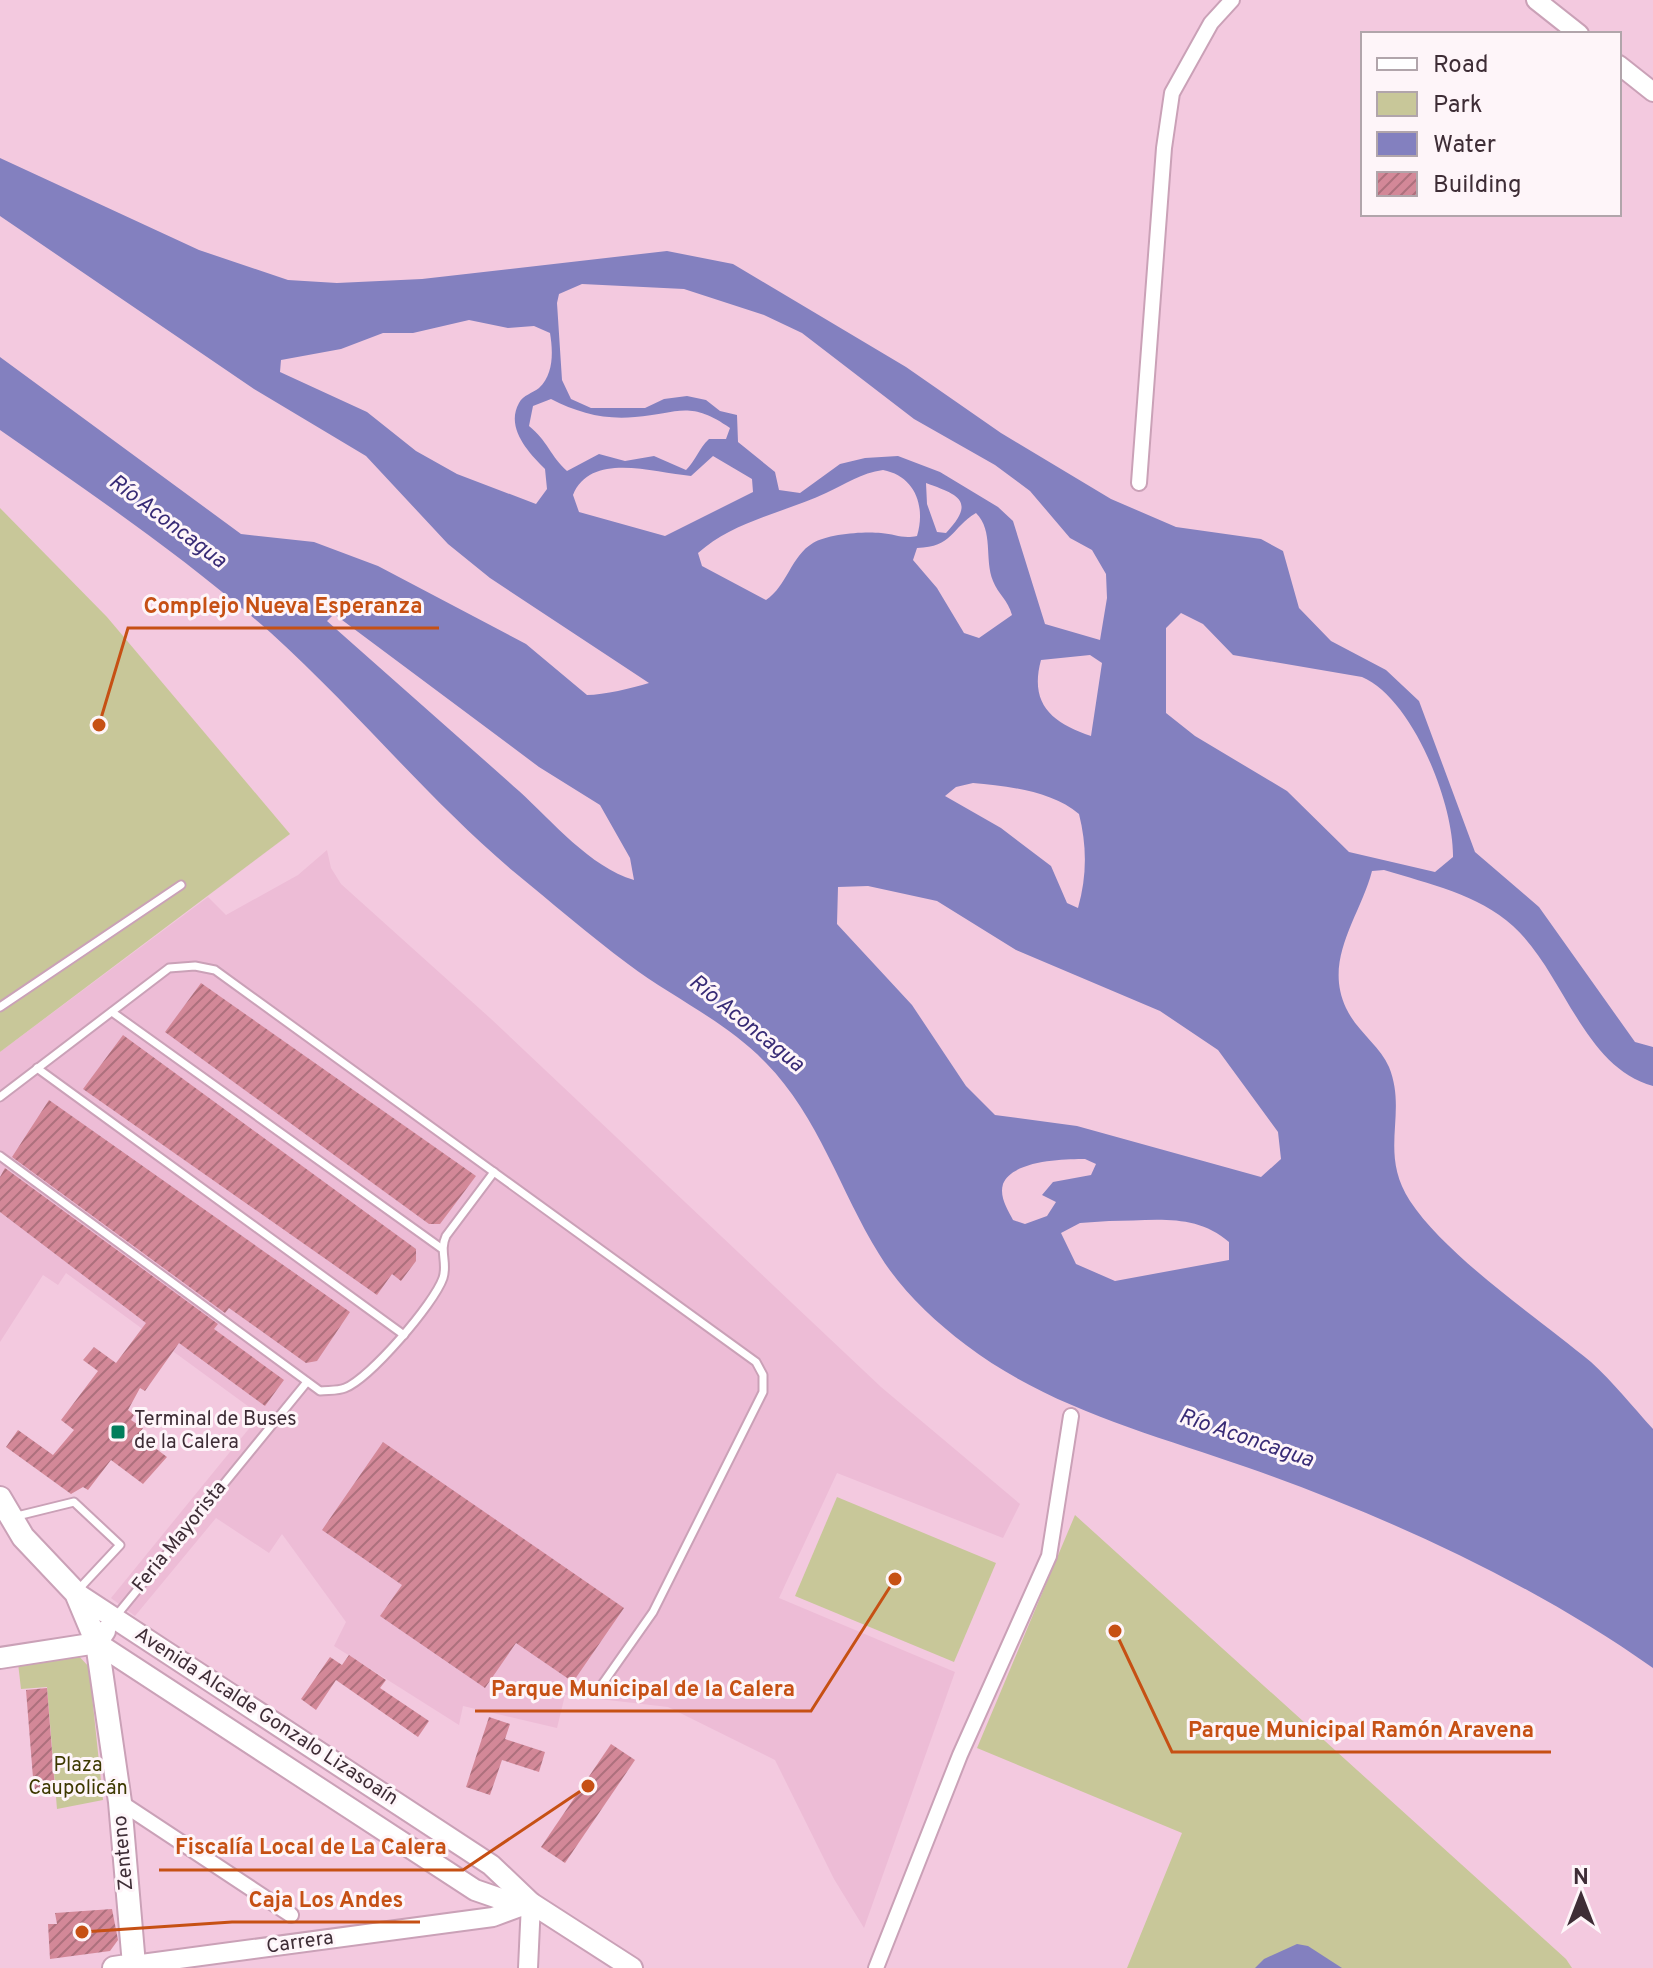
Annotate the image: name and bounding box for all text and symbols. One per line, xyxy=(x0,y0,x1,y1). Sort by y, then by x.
legend xyxy=(1361,32,1621,216)
text: Road xyxy=(1433,51,1489,81)
text: Park xyxy=(1433,91,1483,121)
text: Water xyxy=(1433,131,1496,161)
text: Building xyxy=(1433,171,1522,201)
water label: Río Aconcagua xyxy=(103,469,232,575)
callout: Complejo Nueva Esperanza xyxy=(128,582,439,628)
text: Complejo Nueva Esperanza xyxy=(143,594,423,621)
water label: Río Aconcagua xyxy=(683,969,810,1079)
water label: Río Aconcagua xyxy=(1175,1403,1317,1475)
place label: Terminal de Buses de la Calera xyxy=(134,1407,297,1456)
marker: Terminal de Buses de la Calera xyxy=(109,1423,127,1441)
street label: Feria Mayorista xyxy=(127,1476,233,1598)
street label: Avenida Alcalde Gonzalo Lizasoaín xyxy=(129,1622,403,1812)
callout: Parque Municipal de la Calera xyxy=(475,1665,811,1711)
text: Parque Municipal de la Calera xyxy=(491,1677,795,1704)
callout: Parque Municipal Ramón Aravena xyxy=(1172,1706,1551,1752)
text: Parque Municipal Ramón Aravena xyxy=(1188,1718,1534,1745)
park label: Plaza Caupolicán xyxy=(28,1753,128,1802)
street label: Zenteno xyxy=(108,1814,140,1892)
callout: Fiscalía Local de La Calera xyxy=(159,1824,463,1870)
text: Fiscalía Local de La Calera xyxy=(175,1835,447,1862)
north arrow xyxy=(1541,1856,1621,1936)
text: N xyxy=(1573,1865,1589,1892)
callout: Caja Los Andes xyxy=(232,1876,420,1922)
text: Caja Los Andes xyxy=(249,1888,403,1915)
street label: Carrera xyxy=(265,1925,335,1961)

